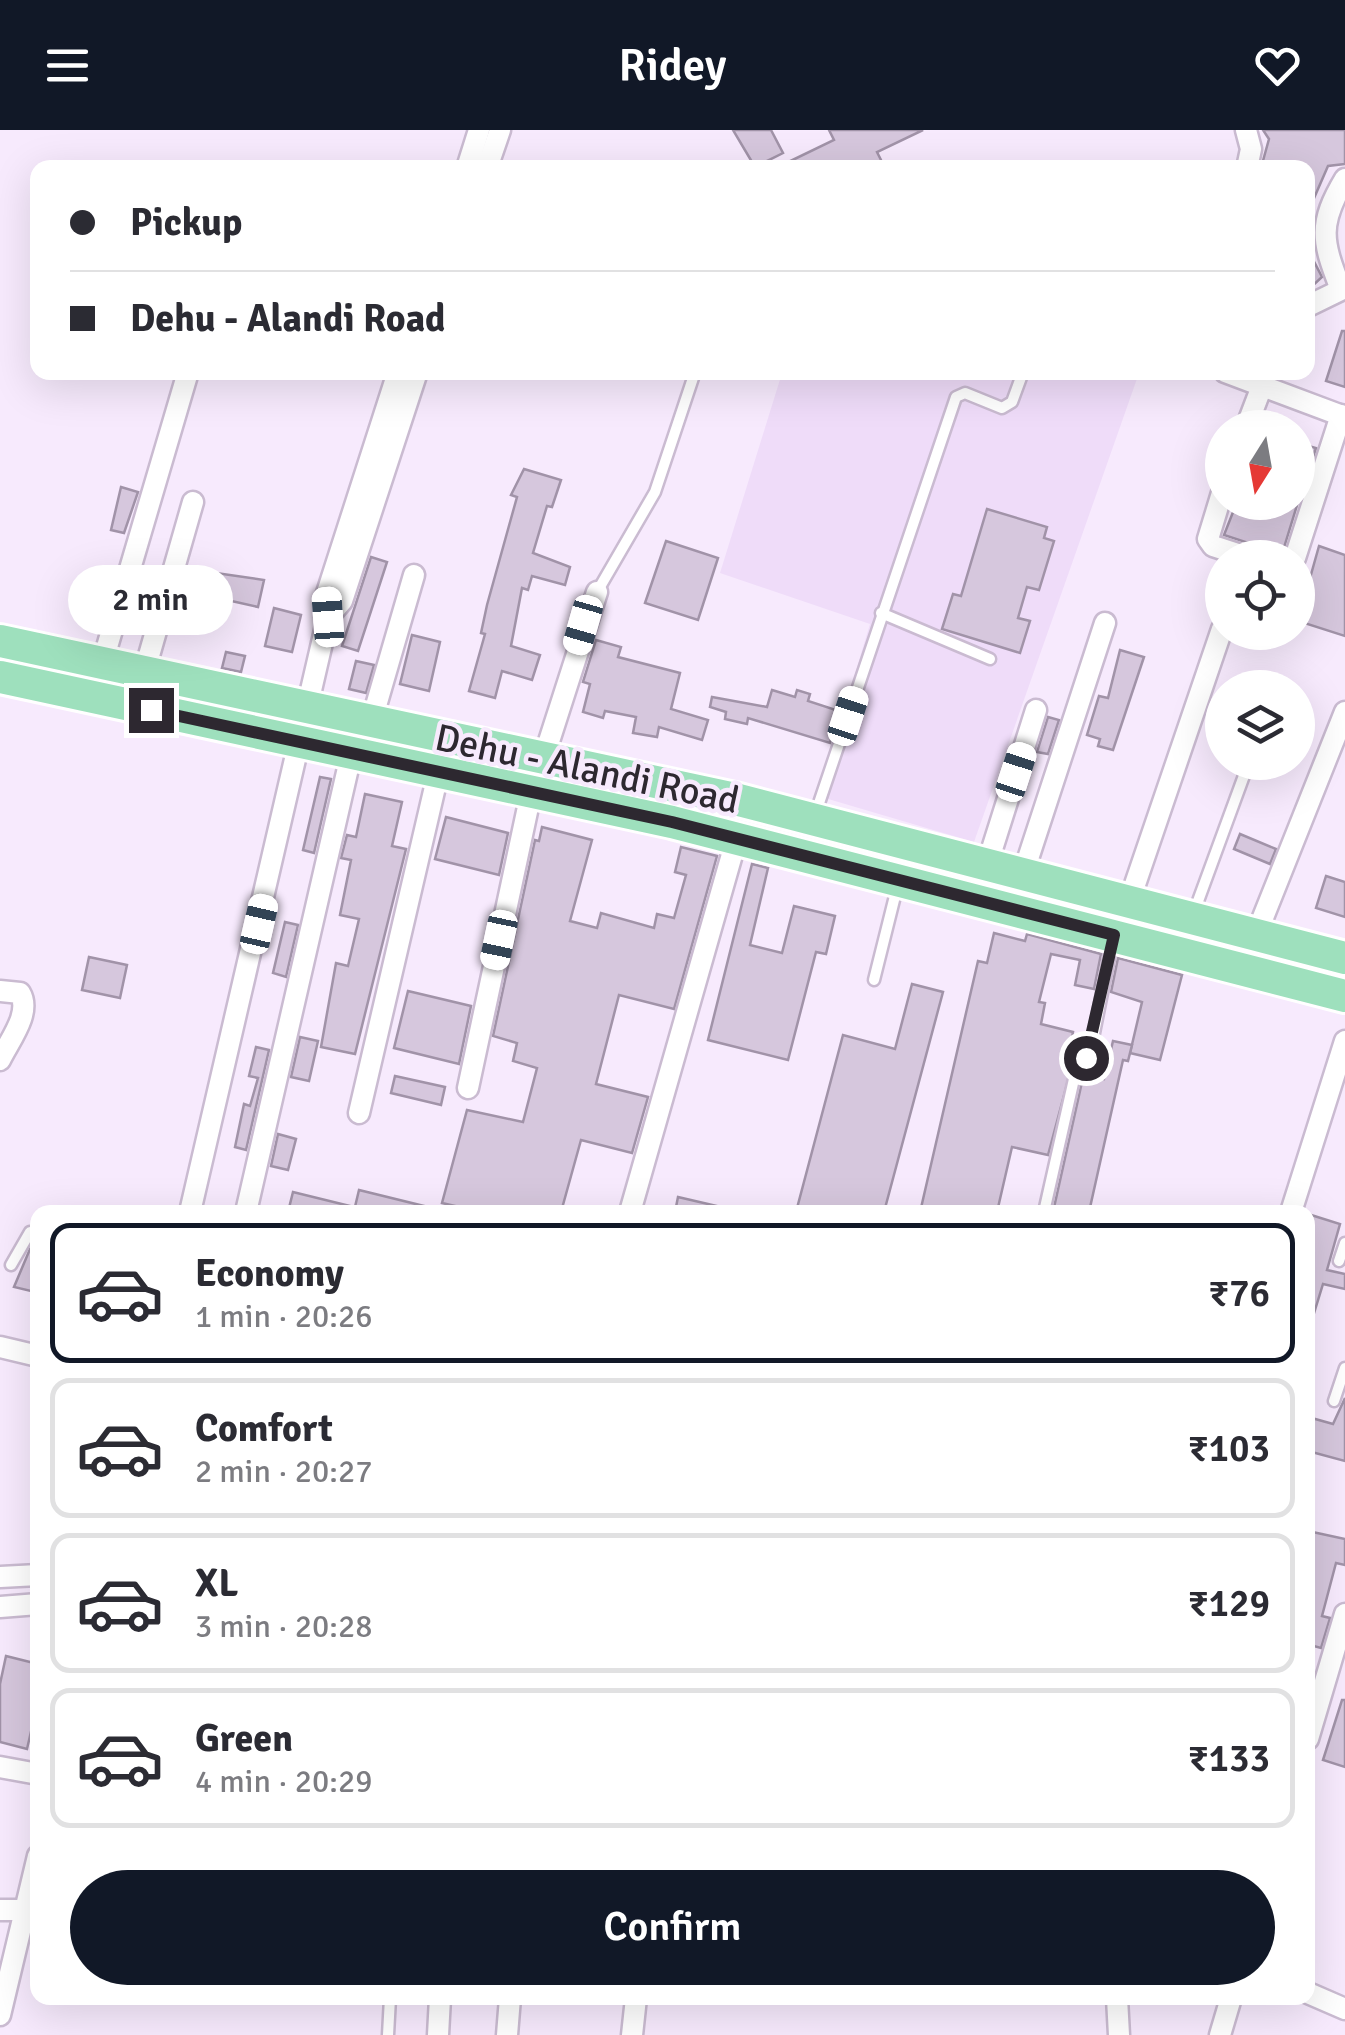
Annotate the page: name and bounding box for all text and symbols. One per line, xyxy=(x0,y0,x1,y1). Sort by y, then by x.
icon: menu xyxy=(40,38,95,93)
text: Ridey xyxy=(619,38,726,93)
icon: heart xyxy=(1250,38,1305,93)
text: Pickup xyxy=(130,199,242,246)
text: Dehu - Alandi Road xyxy=(130,295,445,342)
north arrow xyxy=(1205,410,1315,520)
map controls xyxy=(1205,410,1315,780)
button: locate xyxy=(1205,540,1315,650)
callout: 2 min xyxy=(68,565,234,635)
text: 2 min xyxy=(112,580,189,619)
car xyxy=(311,586,345,648)
car xyxy=(560,592,606,658)
button: layers xyxy=(1205,670,1315,780)
car xyxy=(824,683,872,749)
route end xyxy=(129,688,174,733)
street label: Dehu - Alandi Road xyxy=(431,714,743,824)
car xyxy=(992,739,1040,805)
car xyxy=(238,891,280,957)
car xyxy=(478,908,520,972)
route start xyxy=(1064,1036,1109,1081)
icon: car xyxy=(75,1248,165,1338)
text: Economy xyxy=(195,1250,344,1297)
text: ₹76 xyxy=(1208,1270,1270,1317)
text: 1 min · 20:26 xyxy=(195,1297,373,1336)
icon: car xyxy=(75,1403,165,1493)
text: Comfort xyxy=(195,1405,333,1452)
text: ₹103 xyxy=(1188,1425,1270,1472)
text: 2 min · 20:27 xyxy=(195,1452,373,1491)
icon: car xyxy=(75,1558,165,1648)
text: XL xyxy=(195,1560,238,1607)
text: ₹129 xyxy=(1188,1580,1270,1627)
text: 3 min · 20:28 xyxy=(195,1607,373,1646)
icon: car xyxy=(75,1713,165,1803)
text: Green xyxy=(195,1715,293,1762)
text: ₹133 xyxy=(1188,1735,1270,1782)
text: 4 min · 20:29 xyxy=(195,1762,373,1801)
button: Confirm xyxy=(70,1870,1275,1985)

